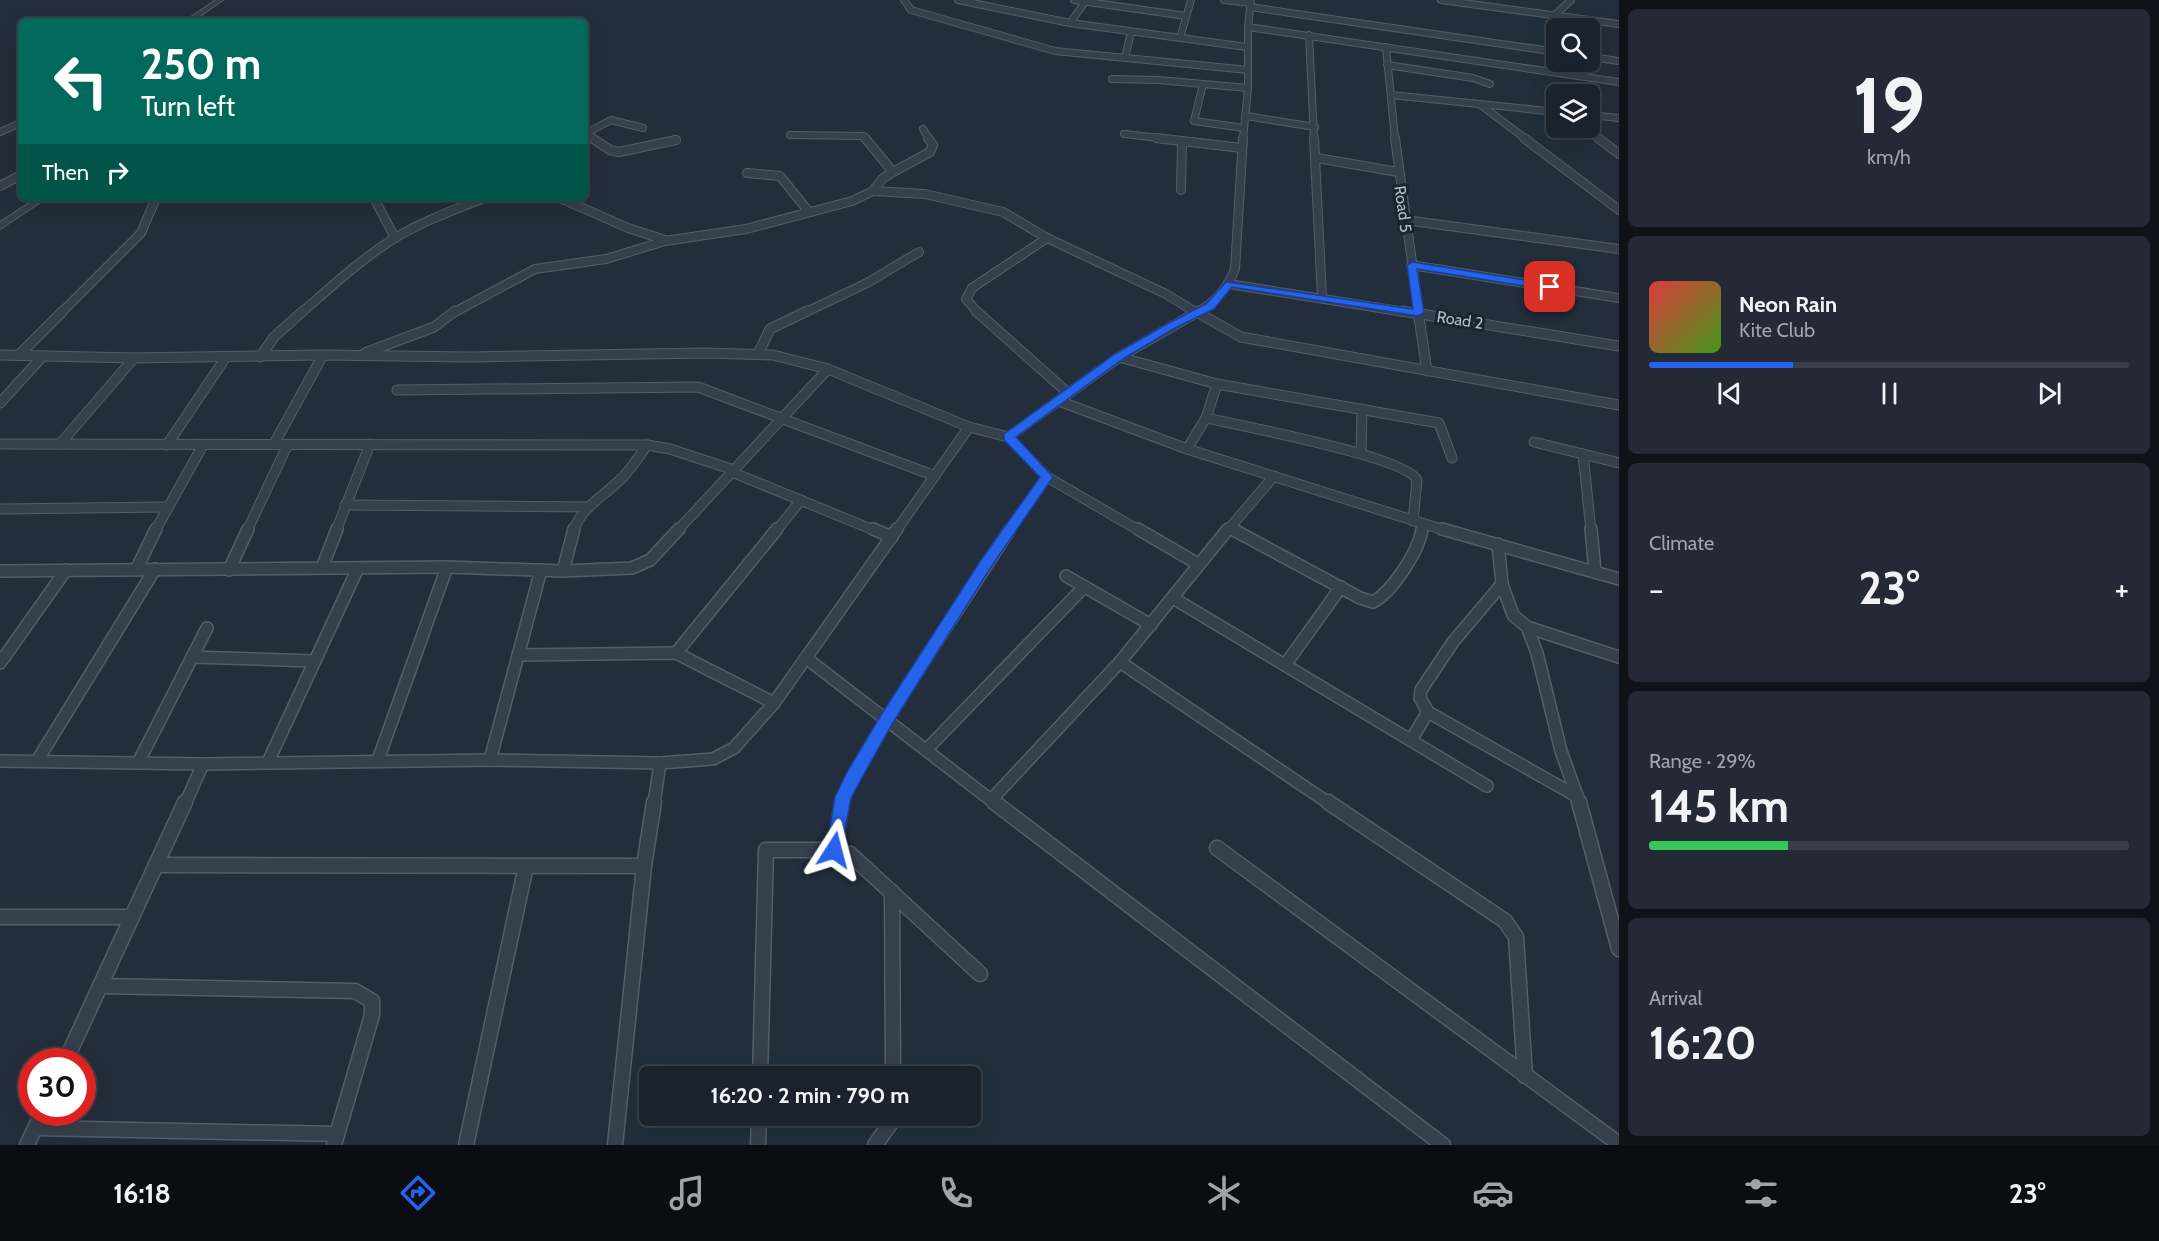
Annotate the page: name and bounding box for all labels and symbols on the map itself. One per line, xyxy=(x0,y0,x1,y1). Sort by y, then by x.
street label: Road 5 xyxy=(1390,184,1416,234)
pin xyxy=(1524,261,1575,312)
street label: Road 2 xyxy=(1435,307,1485,333)
position arrow xyxy=(802,818,866,882)
speed limit sign: 30 xyxy=(18,1048,96,1126)

